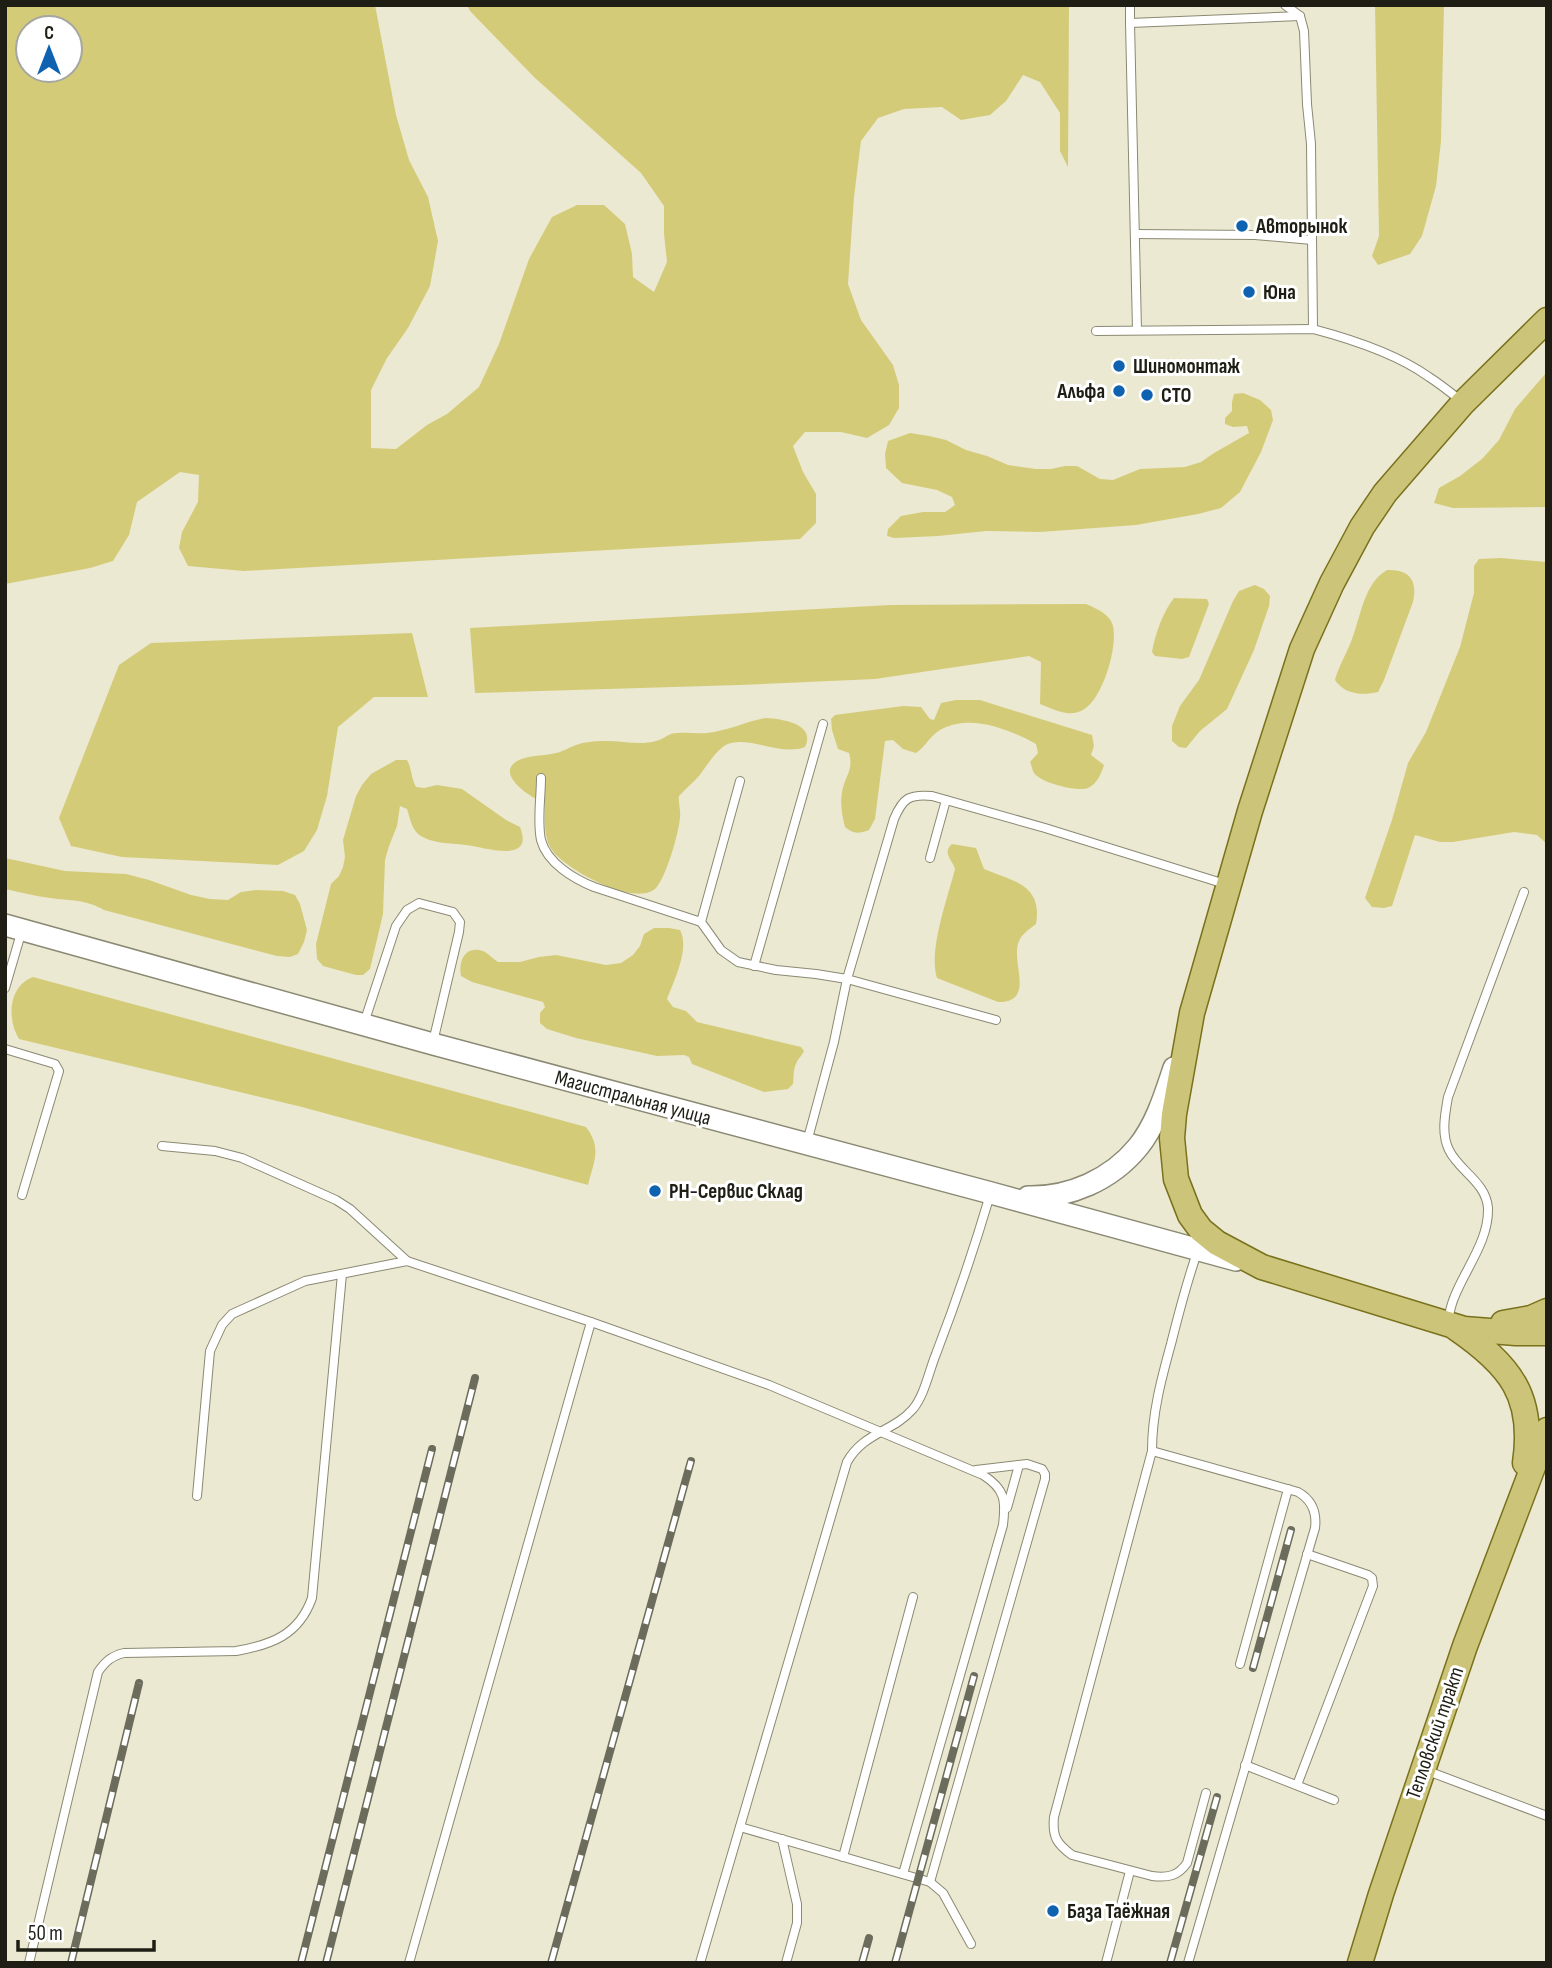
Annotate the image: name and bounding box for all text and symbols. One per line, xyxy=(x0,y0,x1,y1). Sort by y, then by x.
north arrow xyxy=(14,14,84,84)
text: С xyxy=(44,22,54,45)
place label: Авторынок xyxy=(1255,214,1347,239)
marker: Авторынок xyxy=(1234,218,1250,234)
place label: Юна xyxy=(1263,280,1296,305)
marker: Юна xyxy=(1241,284,1257,300)
place label: Шиномонтаж xyxy=(1133,354,1240,379)
marker: Шиномонтаж xyxy=(1111,358,1127,374)
place label: Альфа xyxy=(1056,379,1105,404)
marker: Альфа xyxy=(1111,383,1127,399)
place label: СТО xyxy=(1161,383,1192,408)
marker: СТО xyxy=(1139,387,1155,403)
street label: Магистральная улица xyxy=(552,1065,714,1131)
place label: РН-Сервис Cклад xyxy=(669,1179,803,1204)
marker: РН-Сервис Cклад xyxy=(647,1183,663,1199)
street label: Тепловский тракт xyxy=(1401,1664,1469,1802)
place label: База Таёжная xyxy=(1067,1899,1170,1924)
marker: База Таёжная xyxy=(1045,1903,1061,1919)
scale bar xyxy=(18,1909,154,1953)
text: 50 m xyxy=(28,1921,63,1946)

